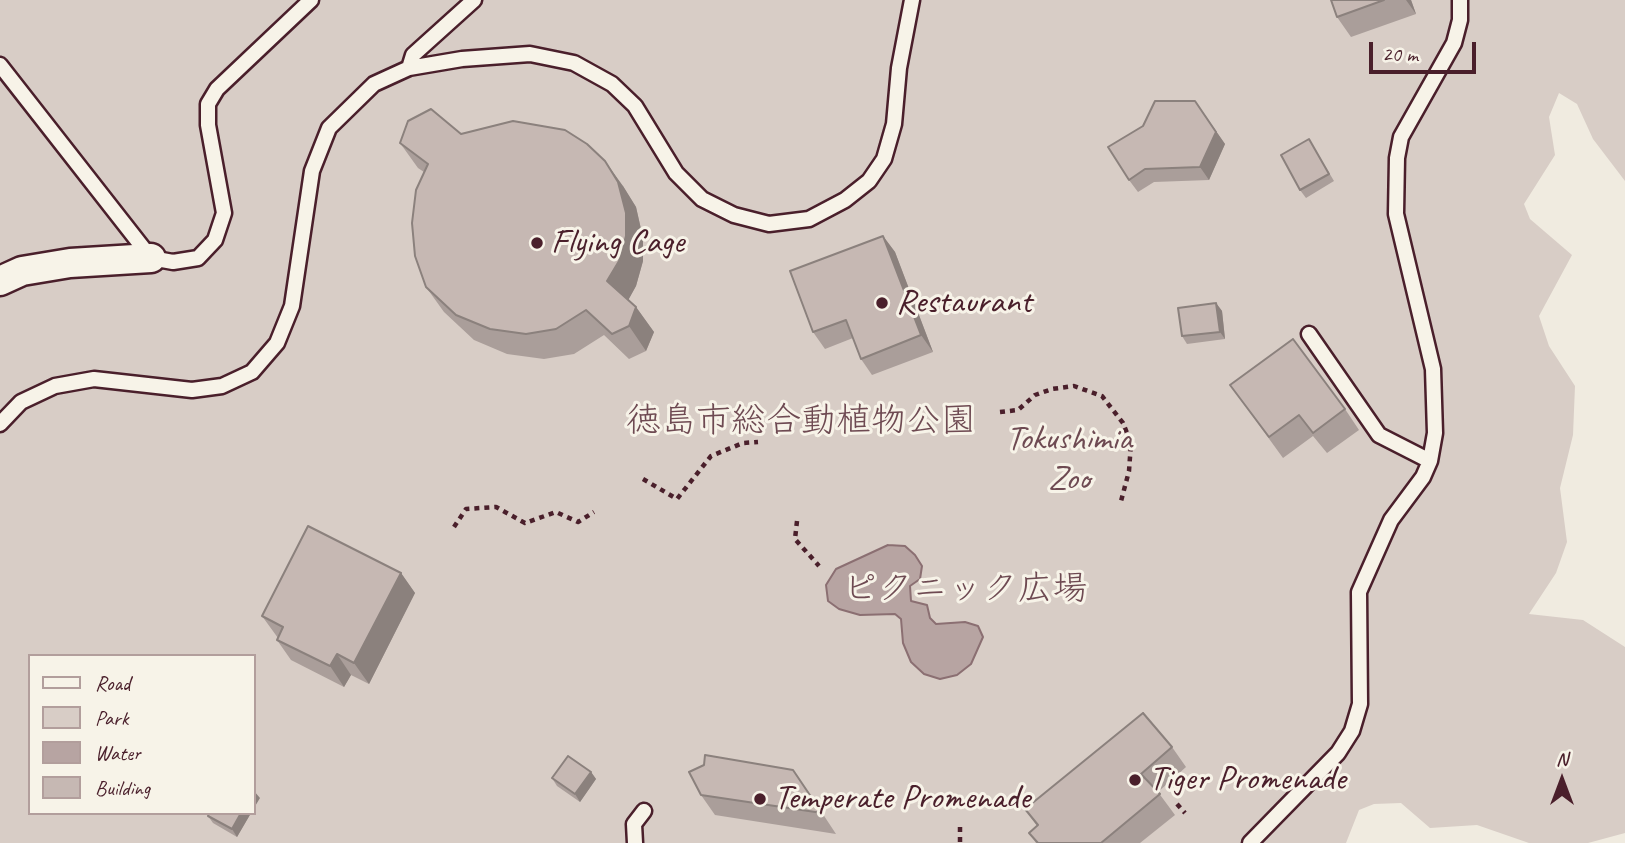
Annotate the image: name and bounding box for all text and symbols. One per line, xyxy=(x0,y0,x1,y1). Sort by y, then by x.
scale bar xyxy=(1373,28,1480,72)
text: 20 m xyxy=(1382,41,1418,67)
place label: Flying Cage xyxy=(551,222,684,264)
marker: Flying Cage xyxy=(529,235,545,251)
place label: Restaurant xyxy=(896,282,1032,324)
marker: Restaurant xyxy=(874,295,890,311)
park label: 徳島市総合動植物公園 xyxy=(626,401,976,443)
park label: Tokushimia Zoo xyxy=(1006,419,1132,501)
park label: ピクニック広場 xyxy=(843,569,1087,611)
legend xyxy=(28,654,256,815)
text: Road xyxy=(95,670,130,696)
text: Park xyxy=(95,705,128,731)
text: Water xyxy=(95,740,141,766)
north arrow xyxy=(1527,745,1597,815)
text: N xyxy=(1556,747,1568,771)
place label: Tiger Promenade xyxy=(1149,759,1346,801)
marker: Tiger Promenade xyxy=(1127,772,1143,788)
text: Building xyxy=(95,775,150,801)
place label: Temperate Promenade xyxy=(774,778,1030,820)
marker: Temperate Promenade xyxy=(752,791,768,807)

